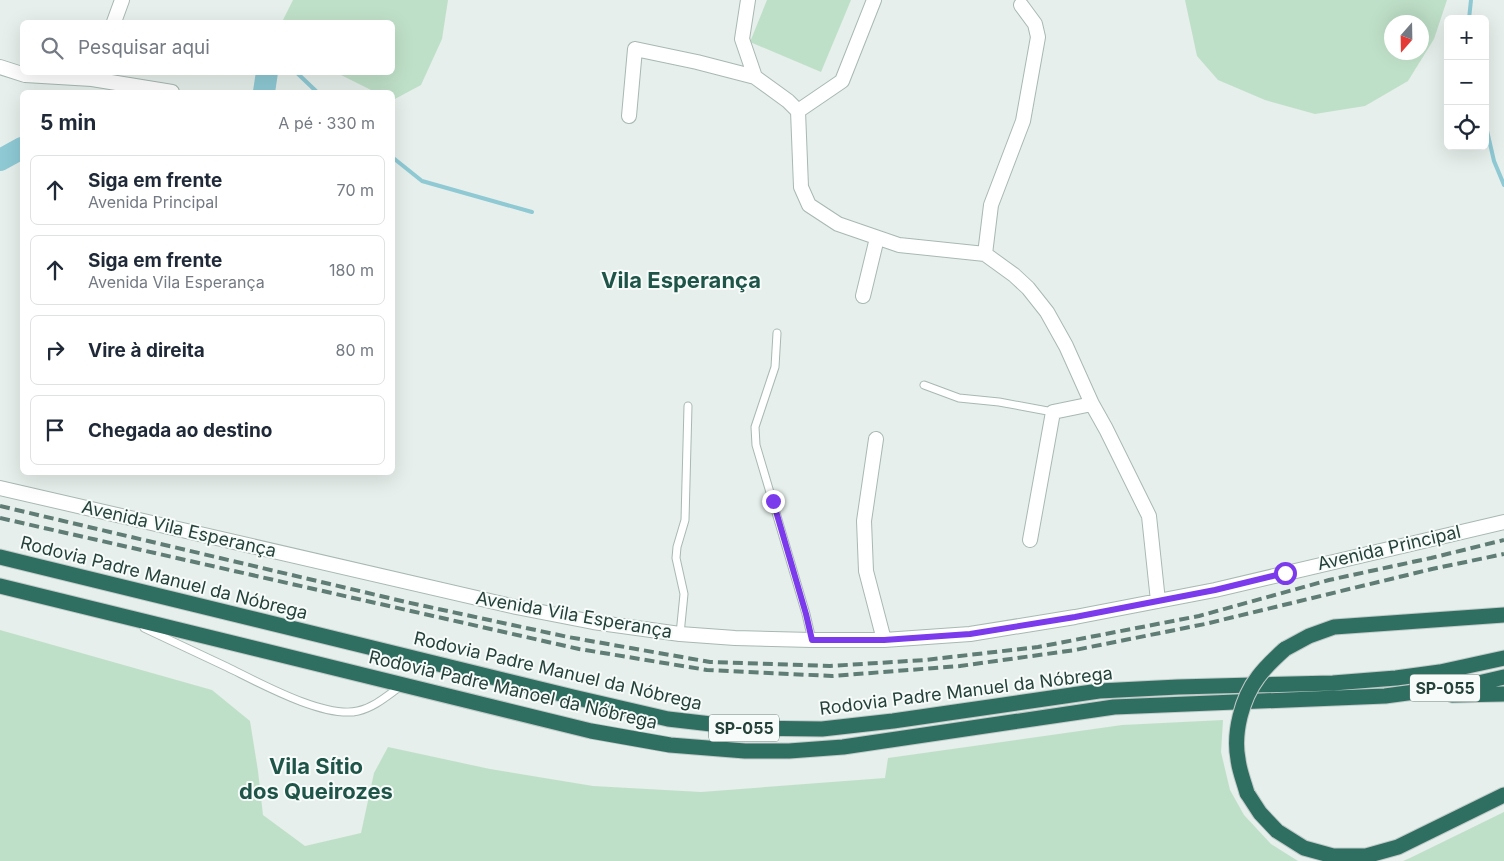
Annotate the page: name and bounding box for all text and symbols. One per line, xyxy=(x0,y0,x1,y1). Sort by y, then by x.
north arrow xyxy=(1384,15,1429,60)
map controls xyxy=(1444,15,1489,150)
button: + xyxy=(1444,15,1489,60)
search box xyxy=(20,20,395,75)
icon: search xyxy=(38,34,66,62)
text: Pesquisar aqui xyxy=(78,36,210,59)
button: − xyxy=(1444,60,1489,105)
button: locate xyxy=(1444,105,1489,150)
text: 5 min xyxy=(40,110,96,135)
text: A pé · 330 m xyxy=(278,113,375,133)
text: Siga em frente xyxy=(88,169,222,192)
icon: ahead xyxy=(41,176,69,204)
text: 70 m xyxy=(337,180,374,200)
text: Avenida Principal xyxy=(88,192,218,212)
text: Siga em frente xyxy=(88,249,222,272)
icon: ahead xyxy=(41,256,69,284)
text: 180 m xyxy=(329,260,374,280)
district label: Vila Esperança xyxy=(601,267,761,293)
text: Avenida Vila Esperança xyxy=(88,272,265,292)
icon: right xyxy=(41,336,69,364)
text: Vire à direita xyxy=(88,339,205,362)
text: 80 m xyxy=(335,340,374,360)
icon: arrive xyxy=(41,416,69,444)
text: Chegada ao destino xyxy=(88,419,272,442)
route end xyxy=(762,490,785,513)
street label: Avenida Vila Esperança xyxy=(80,496,278,561)
street label: Avenida Principal xyxy=(1315,521,1463,574)
street label: Rodovia Padre Manuel da Nóbrega xyxy=(18,532,310,623)
route start xyxy=(1274,562,1297,585)
street label: Avenida Vila Esperança xyxy=(474,587,674,642)
street label: Rodovia Padre Manuel da Nóbrega xyxy=(412,627,704,714)
street label: Rodovia Padre Manoel da Nóbrega xyxy=(367,646,659,733)
street label: Rodovia Padre Manuel da Nóbrega xyxy=(818,662,1114,719)
road number: SP-055 xyxy=(1410,674,1480,701)
road number: SP-055 xyxy=(709,714,779,741)
district label: Vila Sítio dos Queirozes xyxy=(239,753,393,804)

